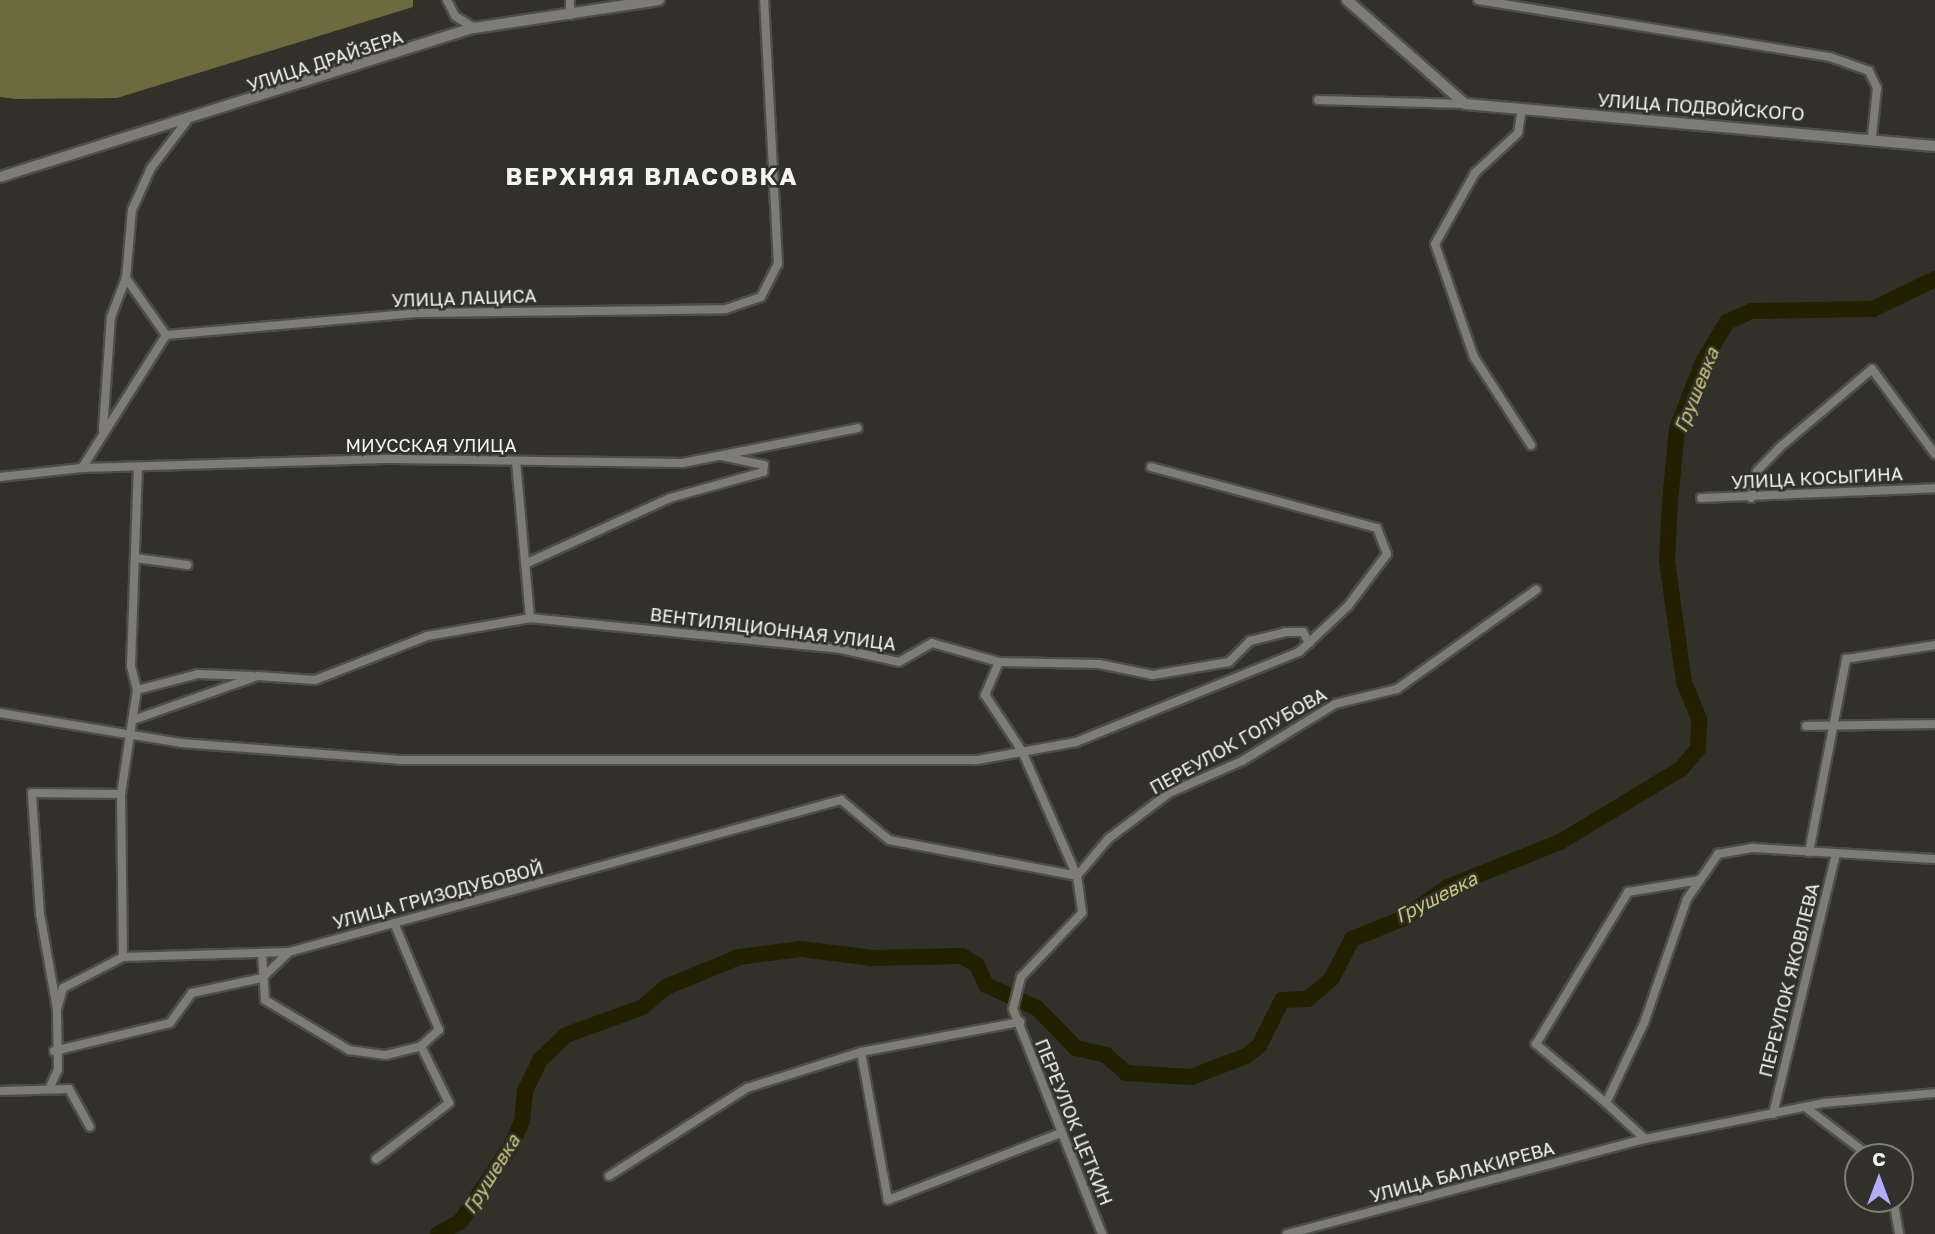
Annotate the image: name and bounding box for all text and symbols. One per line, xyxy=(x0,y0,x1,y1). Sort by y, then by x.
street label: УЛИЦА ДРАЙЗЕРА xyxy=(244,26,406,96)
street label: УЛИЦА ПОДВОЙСКОГО xyxy=(1597,89,1805,125)
district label: ВЕРХНЯЯ ВЛАСОВКА xyxy=(507,162,797,190)
street label: УЛИЦА ЛАЦИСА xyxy=(391,285,537,311)
water label: Грушевка xyxy=(1669,344,1723,436)
street label: МИУССКАЯ УЛИЦА xyxy=(346,434,516,456)
street label: УЛИЦА КОСЫГИНА xyxy=(1731,463,1903,493)
street label: ВЕНТИЛЯЦИОННАЯ УЛИЦА xyxy=(649,603,897,655)
street label: ПЕРЕУЛОК ГОЛУБОВА xyxy=(1146,683,1330,799)
street label: УЛИЦА ГРИЗОДУБОВОЙ xyxy=(330,856,546,934)
water label: Грушевка xyxy=(1391,867,1481,927)
street label: ПЕРЕУЛОК ЯКОВЛЕВА xyxy=(1754,881,1824,1079)
street label: ПЕРЕУЛОК ЦЕТКИН xyxy=(1031,1036,1117,1208)
water label: Грушевка xyxy=(458,1130,524,1218)
street label: УЛИЦА БАЛАКИРЕВА xyxy=(1367,1137,1557,1207)
north arrow xyxy=(1844,1143,1914,1213)
text: С xyxy=(1872,1147,1886,1170)

